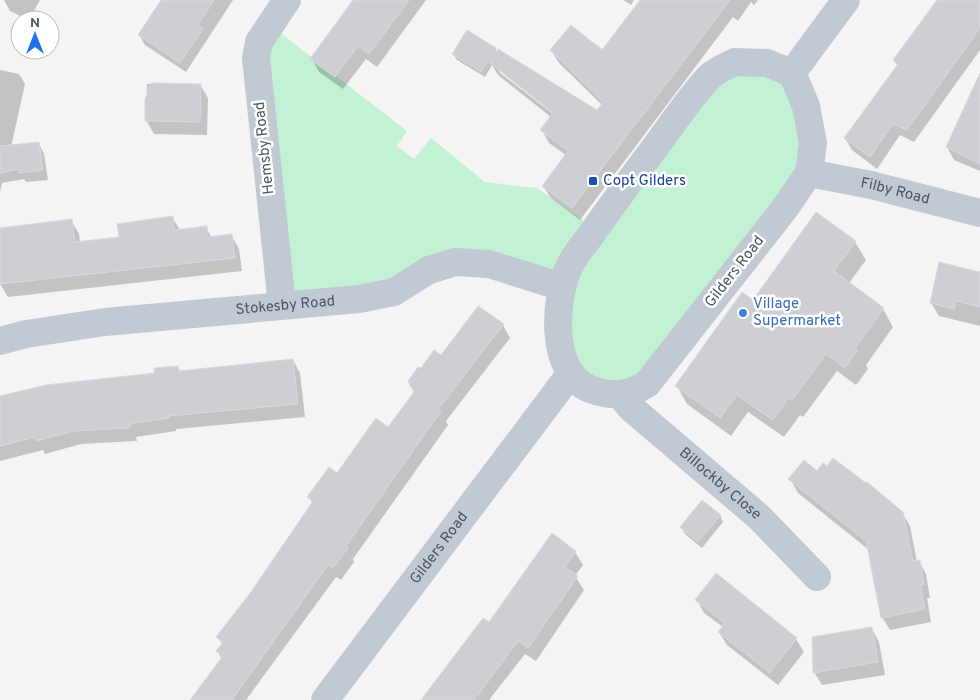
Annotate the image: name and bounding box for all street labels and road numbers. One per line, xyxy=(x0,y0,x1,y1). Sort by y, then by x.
street label: Hemsby Road xyxy=(251,101,279,195)
street label: Filby Road xyxy=(859,174,932,209)
street label: Gilders Road xyxy=(701,232,769,312)
street label: Stokesby Road xyxy=(235,292,336,320)
street label: Billockby Close xyxy=(675,443,765,524)
street label: Gilders Road xyxy=(406,508,473,588)

